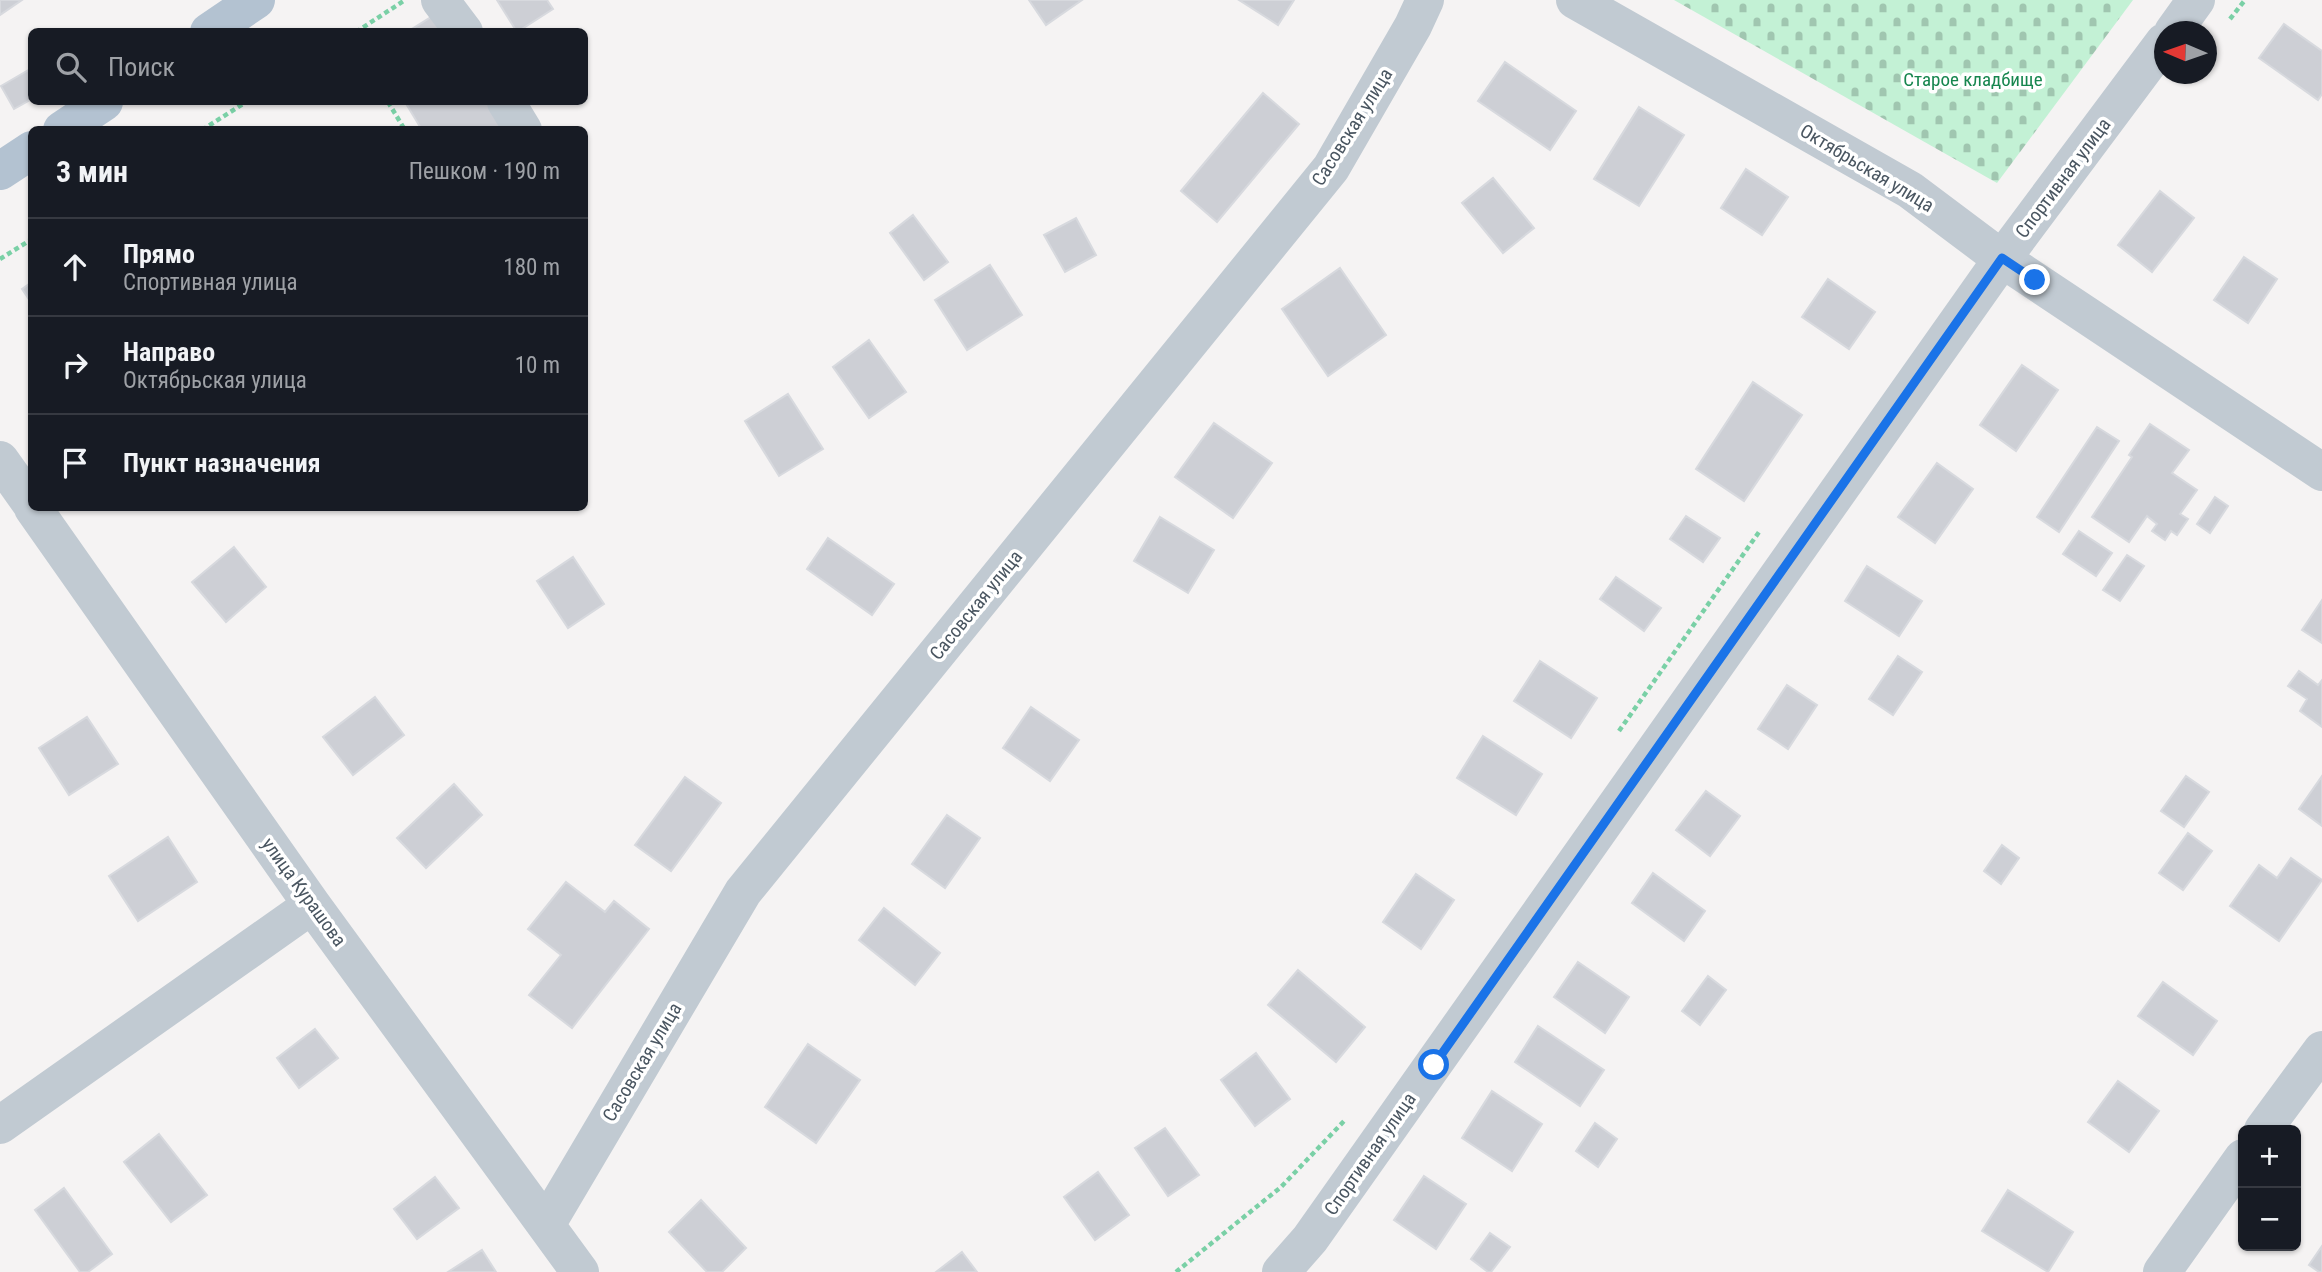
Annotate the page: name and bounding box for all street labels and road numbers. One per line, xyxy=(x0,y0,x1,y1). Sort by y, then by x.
street label: Сасовская улица xyxy=(1307,64,1397,190)
street label: Спортивная улица xyxy=(2010,113,2116,243)
street label: Октябрьская улица xyxy=(1796,119,1938,217)
street label: Сасовская улица xyxy=(925,546,1027,664)
street label: улица Курашова xyxy=(257,833,351,951)
street label: Сасовская улица xyxy=(598,999,686,1125)
street label: Спортивная улица xyxy=(1319,1088,1421,1220)

